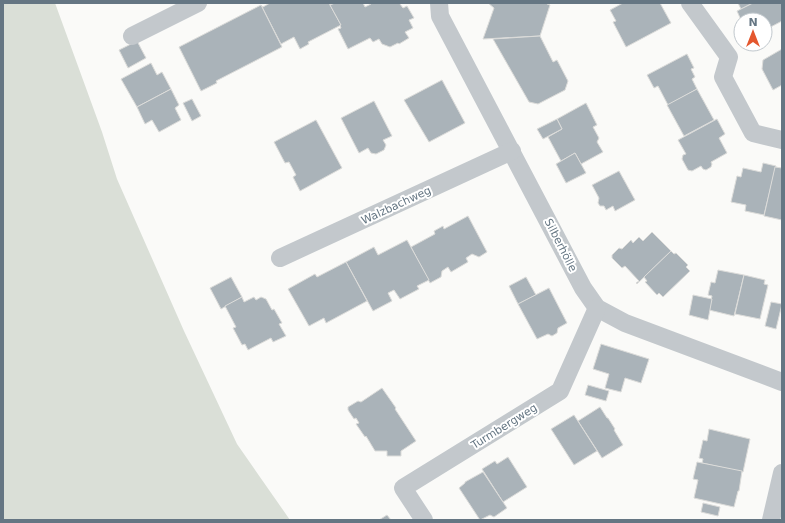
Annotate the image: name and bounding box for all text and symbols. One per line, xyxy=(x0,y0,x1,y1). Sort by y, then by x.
north arrow xyxy=(733,12,773,52)
text: N xyxy=(748,16,758,29)
street label: Walzbachweg xyxy=(359,184,433,227)
street label: Silberhölle xyxy=(542,217,580,274)
street label: Turmbergweg xyxy=(468,401,539,452)

